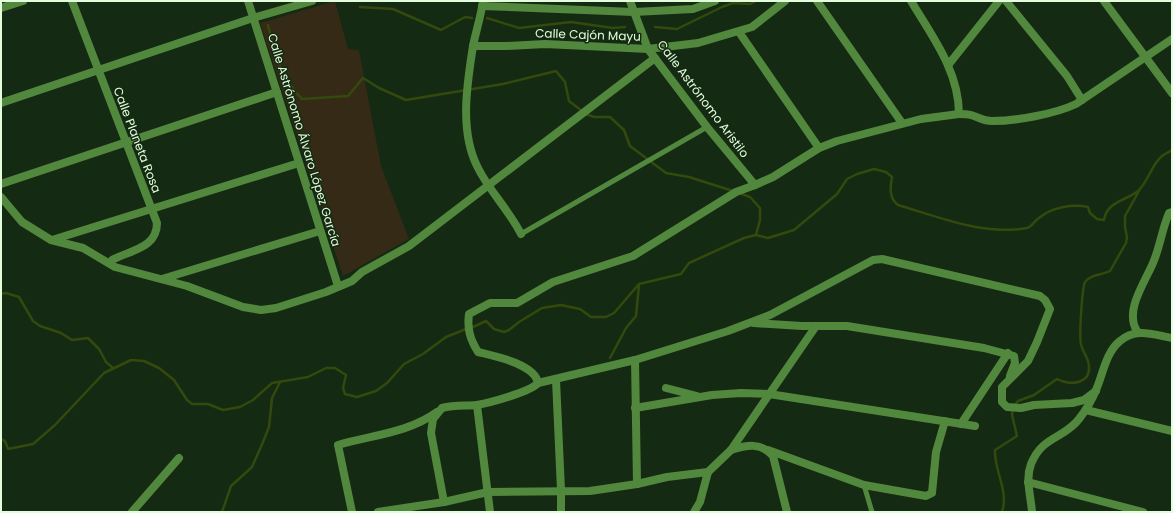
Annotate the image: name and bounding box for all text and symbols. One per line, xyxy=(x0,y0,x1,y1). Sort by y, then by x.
street label: Calle Cajón Mayu xyxy=(535,24,641,45)
street label: Calle Astrónomo Álvaro López García xyxy=(264,31,345,248)
street label: Calle Astrónomo Aristilo xyxy=(654,36,753,161)
street label: Calle Planeta Rosa xyxy=(109,84,165,195)

